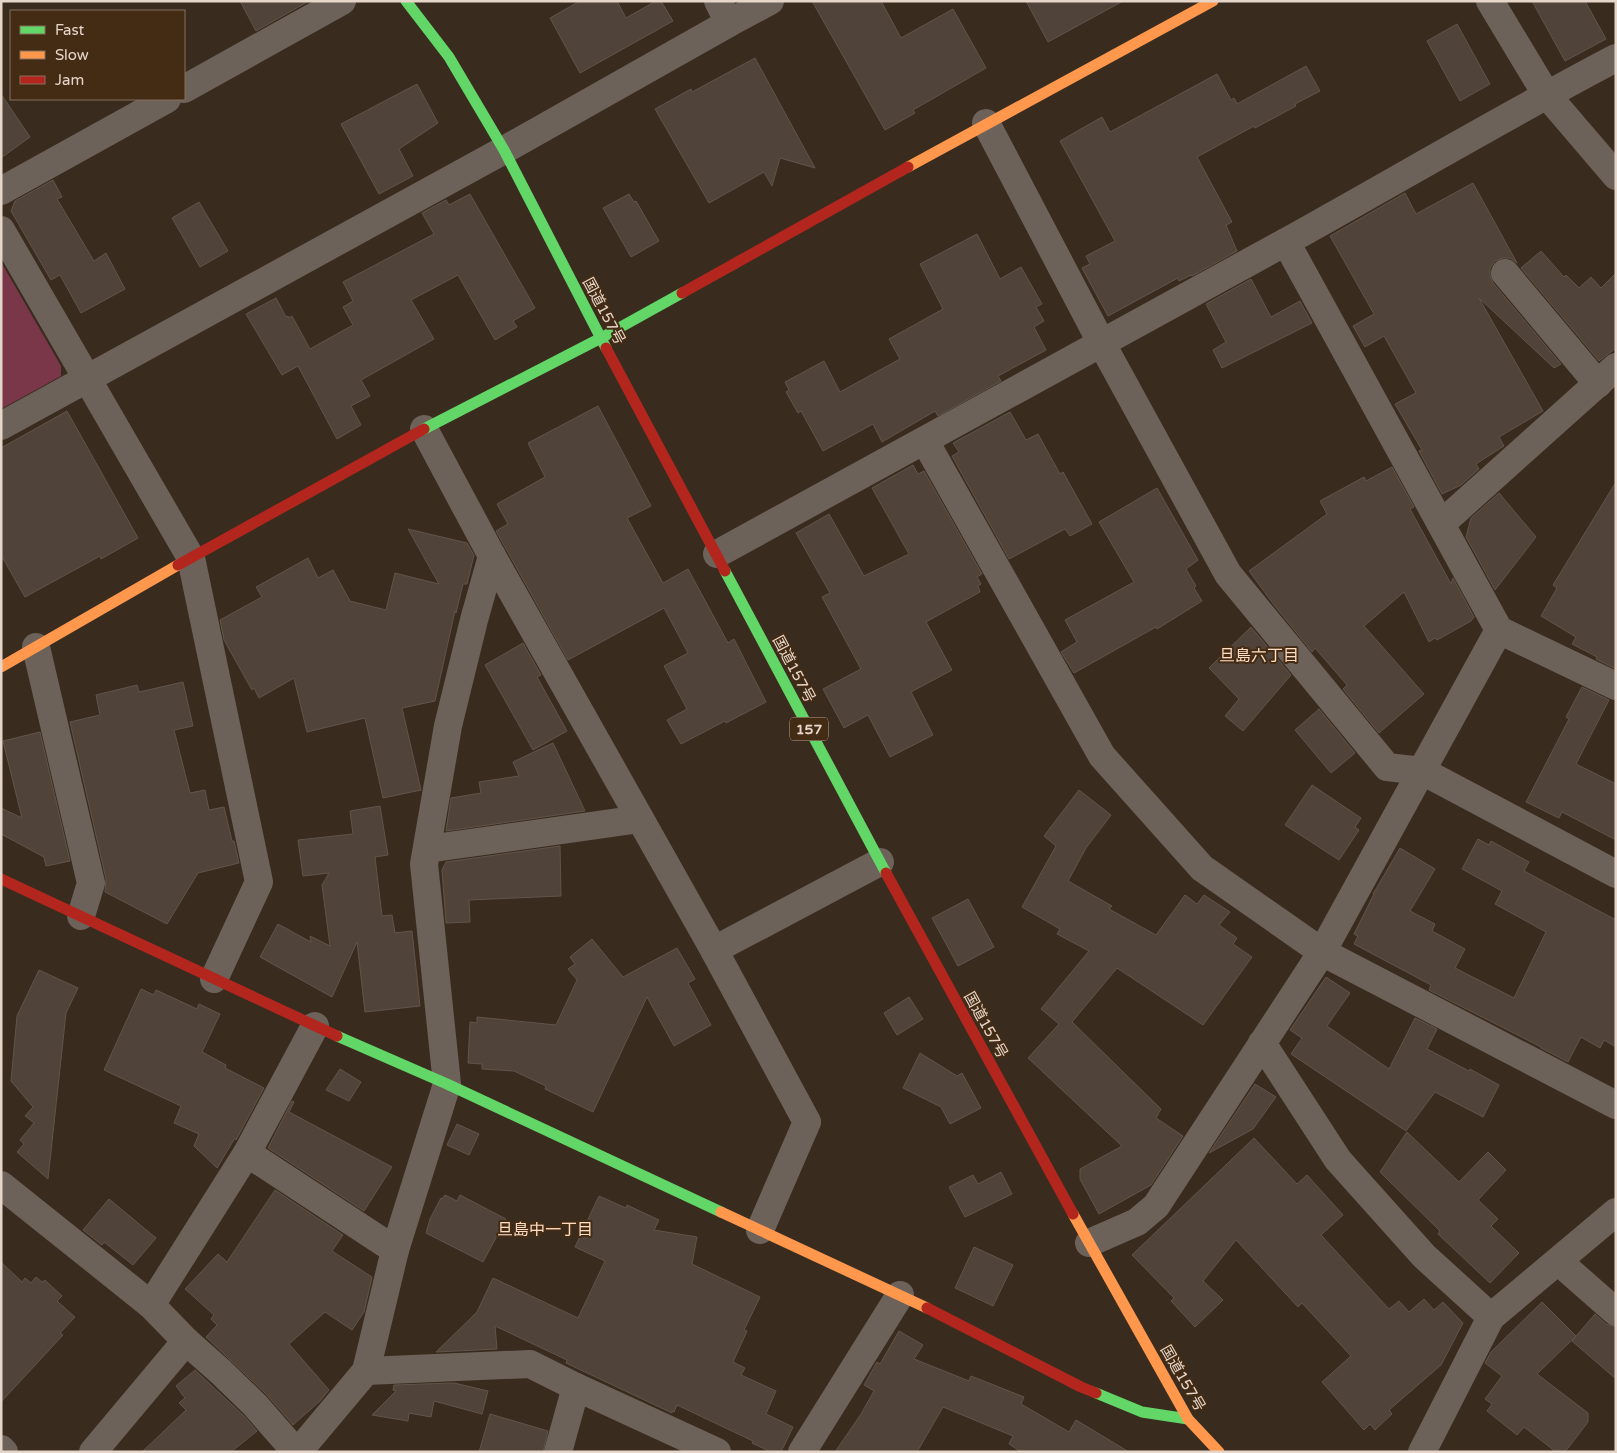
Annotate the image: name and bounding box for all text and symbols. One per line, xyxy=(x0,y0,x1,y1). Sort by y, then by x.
legend xyxy=(10,10,185,100)
text: Fast xyxy=(55,21,85,39)
text: Slow xyxy=(55,46,89,64)
text: Jam xyxy=(55,71,84,89)
street label: 国道157号 xyxy=(579,274,629,348)
street label: 国道157号 xyxy=(769,632,819,706)
district label: 旦島六丁目 xyxy=(1219,646,1299,666)
road number: 157 xyxy=(790,718,828,741)
street label: 国道157号 xyxy=(960,989,1012,1061)
district label: 旦島中一丁目 xyxy=(497,1220,593,1240)
street label: 国道157号 xyxy=(1157,1342,1209,1414)

